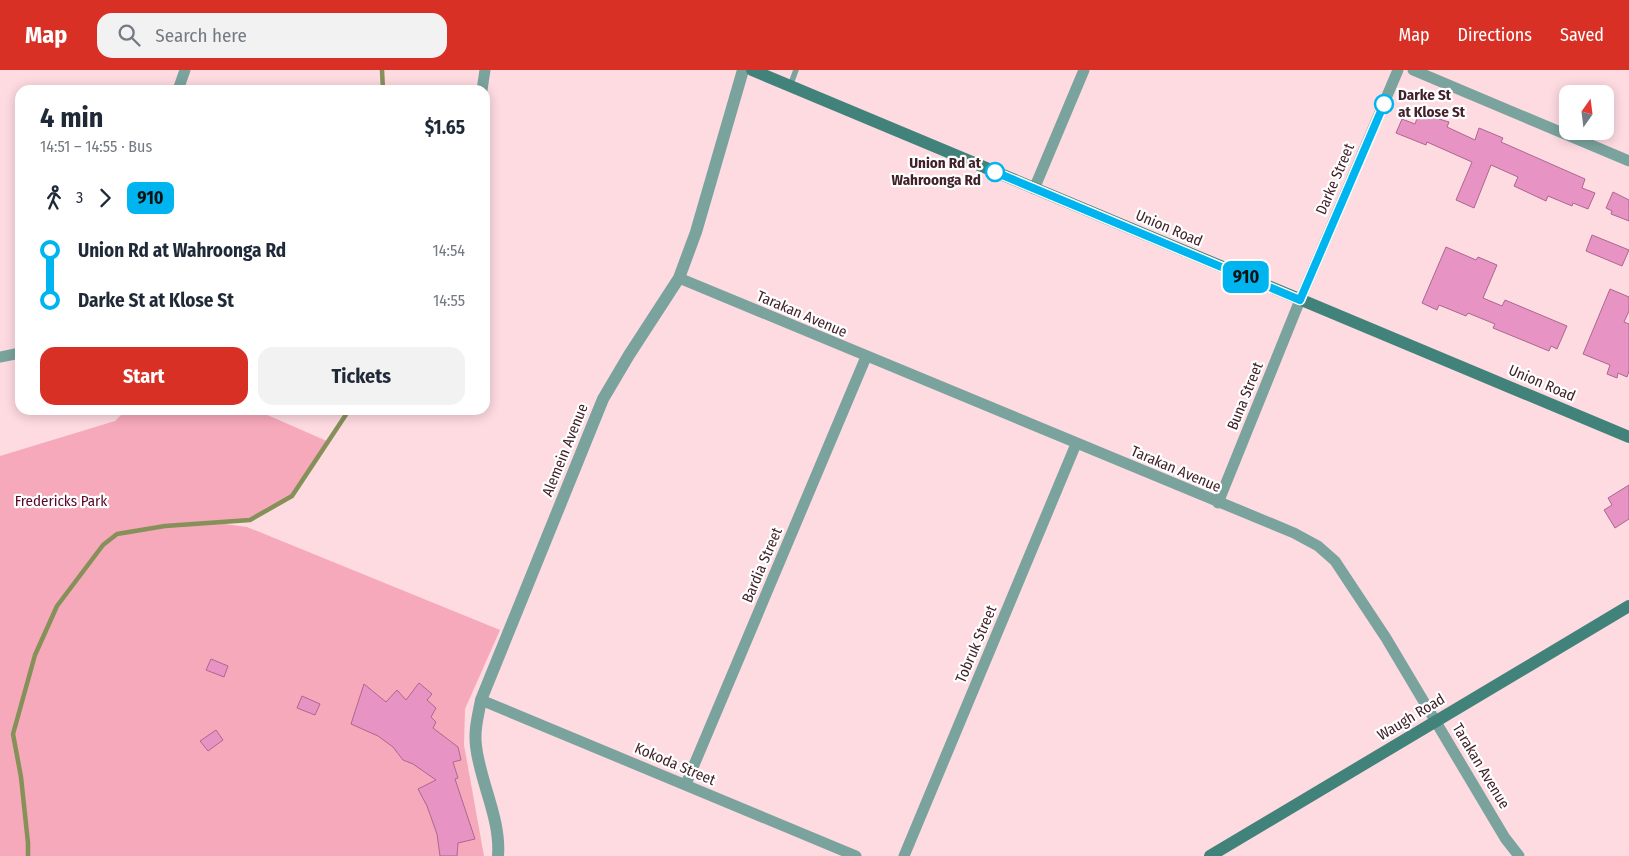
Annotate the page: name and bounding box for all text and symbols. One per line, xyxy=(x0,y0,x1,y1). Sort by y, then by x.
search box xyxy=(97,13,447,58)
text: Map xyxy=(25,21,67,49)
icon: search xyxy=(115,21,143,49)
text: Search here xyxy=(155,24,247,47)
text: Map xyxy=(1398,24,1430,46)
text: Directions xyxy=(1458,24,1532,46)
text: Saved xyxy=(1560,24,1604,46)
north arrow xyxy=(1559,85,1614,140)
map controls xyxy=(1559,85,1614,140)
place label: Darke St at Klose St xyxy=(1398,86,1466,121)
marker: Darke St at Klose St xyxy=(1374,94,1394,114)
text: 4 min xyxy=(40,101,104,134)
text: $1.65 xyxy=(425,116,465,139)
text: 14:51 – 14:55 · Bus xyxy=(40,137,152,156)
street label: Darke Street xyxy=(1312,140,1358,217)
place label: Union Rd at Wahroonga Rd xyxy=(892,154,982,189)
marker: Union Rd at Wahroonga Rd xyxy=(985,162,1005,182)
icon: walk xyxy=(40,184,68,212)
icon: forward xyxy=(91,184,119,212)
text: 910 xyxy=(137,187,164,209)
text: 3 xyxy=(76,188,83,207)
street label: Union Road xyxy=(1133,206,1205,250)
text: Union Rd at Wahroonga Rd xyxy=(78,239,286,262)
text: 14:54 xyxy=(432,241,465,260)
line badge: 910 xyxy=(1217,261,1275,293)
text: 910 xyxy=(1233,266,1259,288)
street label: Tarakan Avenue xyxy=(754,287,850,341)
text: Darke St at Klose St xyxy=(78,289,234,312)
text: 14:55 xyxy=(433,291,465,310)
button: Start xyxy=(40,347,248,405)
button: Tickets xyxy=(258,347,465,405)
street label: Buna Street xyxy=(1223,359,1267,433)
street label: Union Road xyxy=(1506,361,1578,405)
street label: Alemein Avenue xyxy=(538,401,592,499)
street label: Tarakan Avenue xyxy=(1128,442,1224,496)
park label: Fredericks Park xyxy=(15,492,107,510)
street label: Bardia Street xyxy=(738,525,786,605)
street label: Tobruk Street xyxy=(952,602,1000,685)
street label: Waugh Road xyxy=(1374,690,1448,744)
street label: Tarakan Avenue xyxy=(1448,720,1514,812)
street label: Kokoda Street xyxy=(632,739,718,789)

